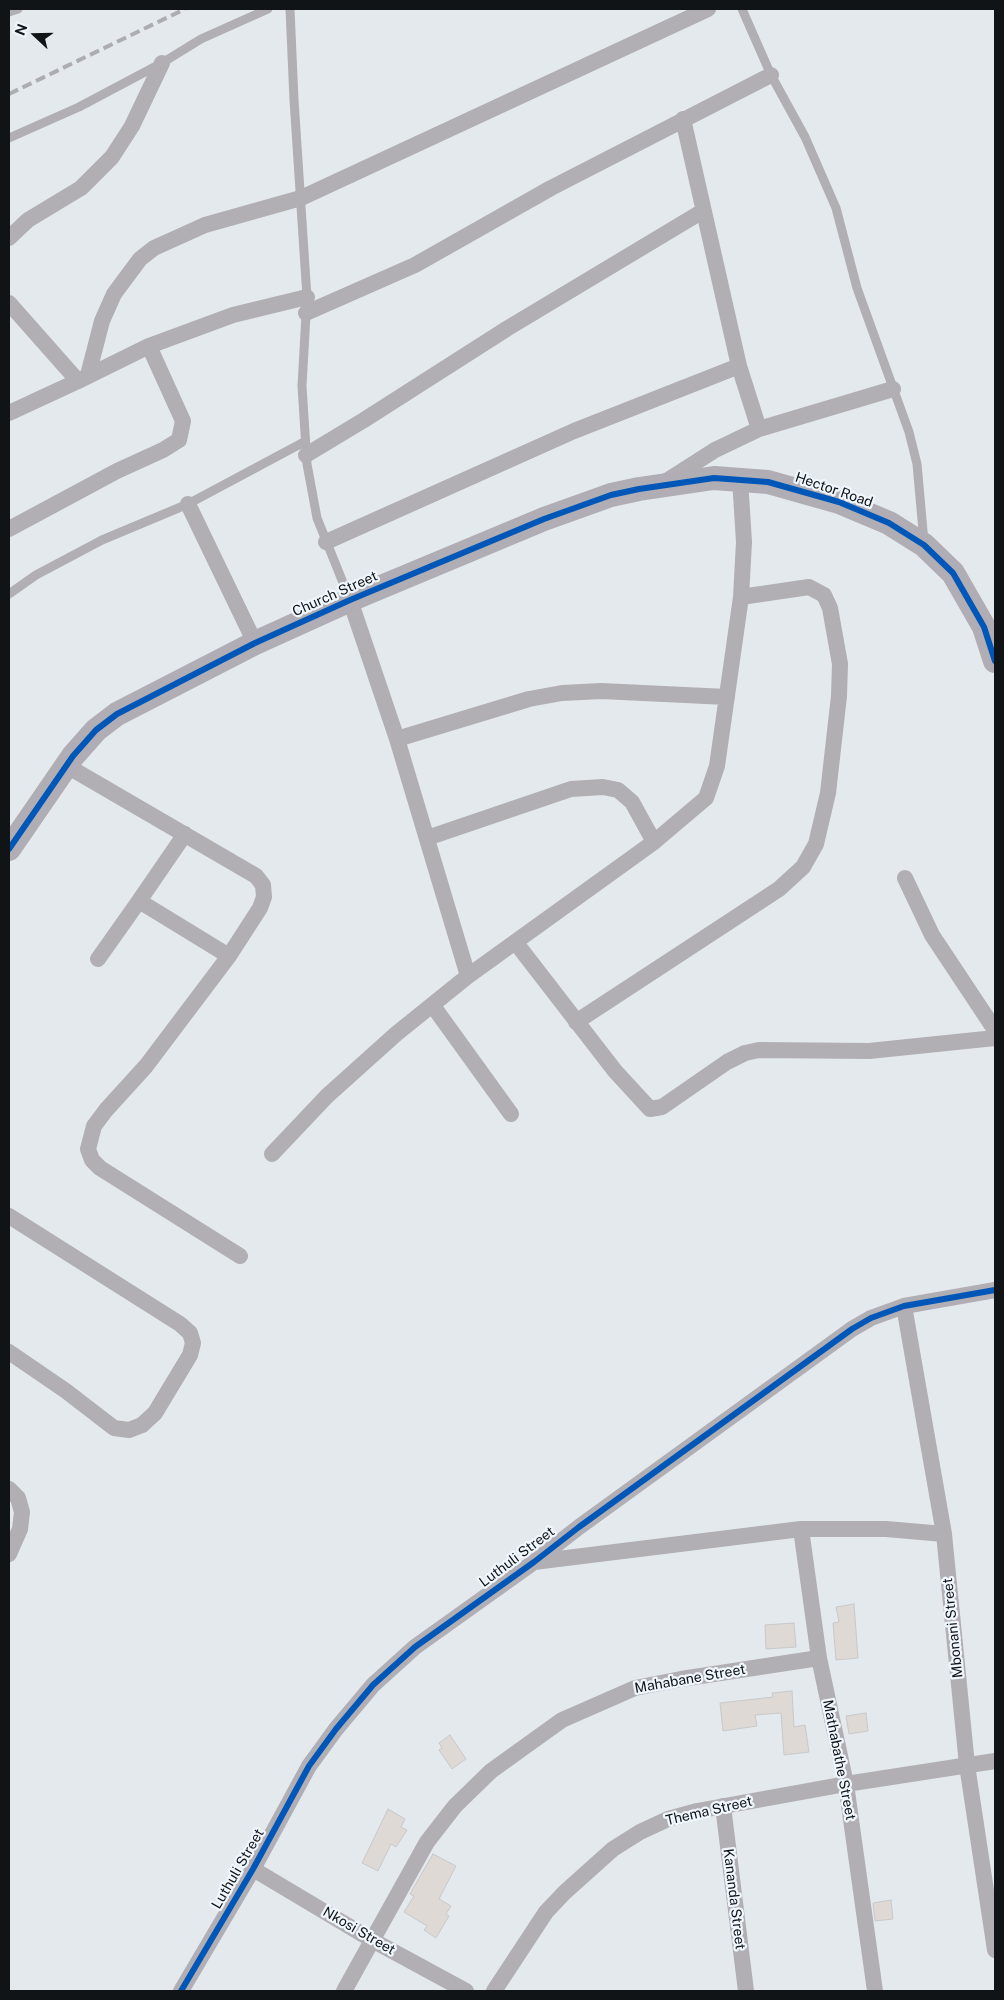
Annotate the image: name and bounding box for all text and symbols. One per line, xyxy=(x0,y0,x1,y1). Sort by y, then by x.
north arrow xyxy=(10,10,60,60)
text: N xyxy=(12,22,30,38)
street label: Hector Road xyxy=(793,469,875,511)
street label: Church Street xyxy=(290,568,380,620)
street label: Luthuli Street xyxy=(476,1523,558,1591)
street label: Mbonani Street xyxy=(939,1577,967,1679)
street label: Mahabane Street xyxy=(633,1661,747,1697)
street label: Mathabathe Street xyxy=(819,1698,859,1822)
street label: Thema Street xyxy=(664,1793,754,1829)
street label: Luthuli Street xyxy=(208,1826,268,1912)
street label: Kananda Street xyxy=(719,1848,749,1950)
street label: Nkosi Street xyxy=(320,1904,398,1958)

